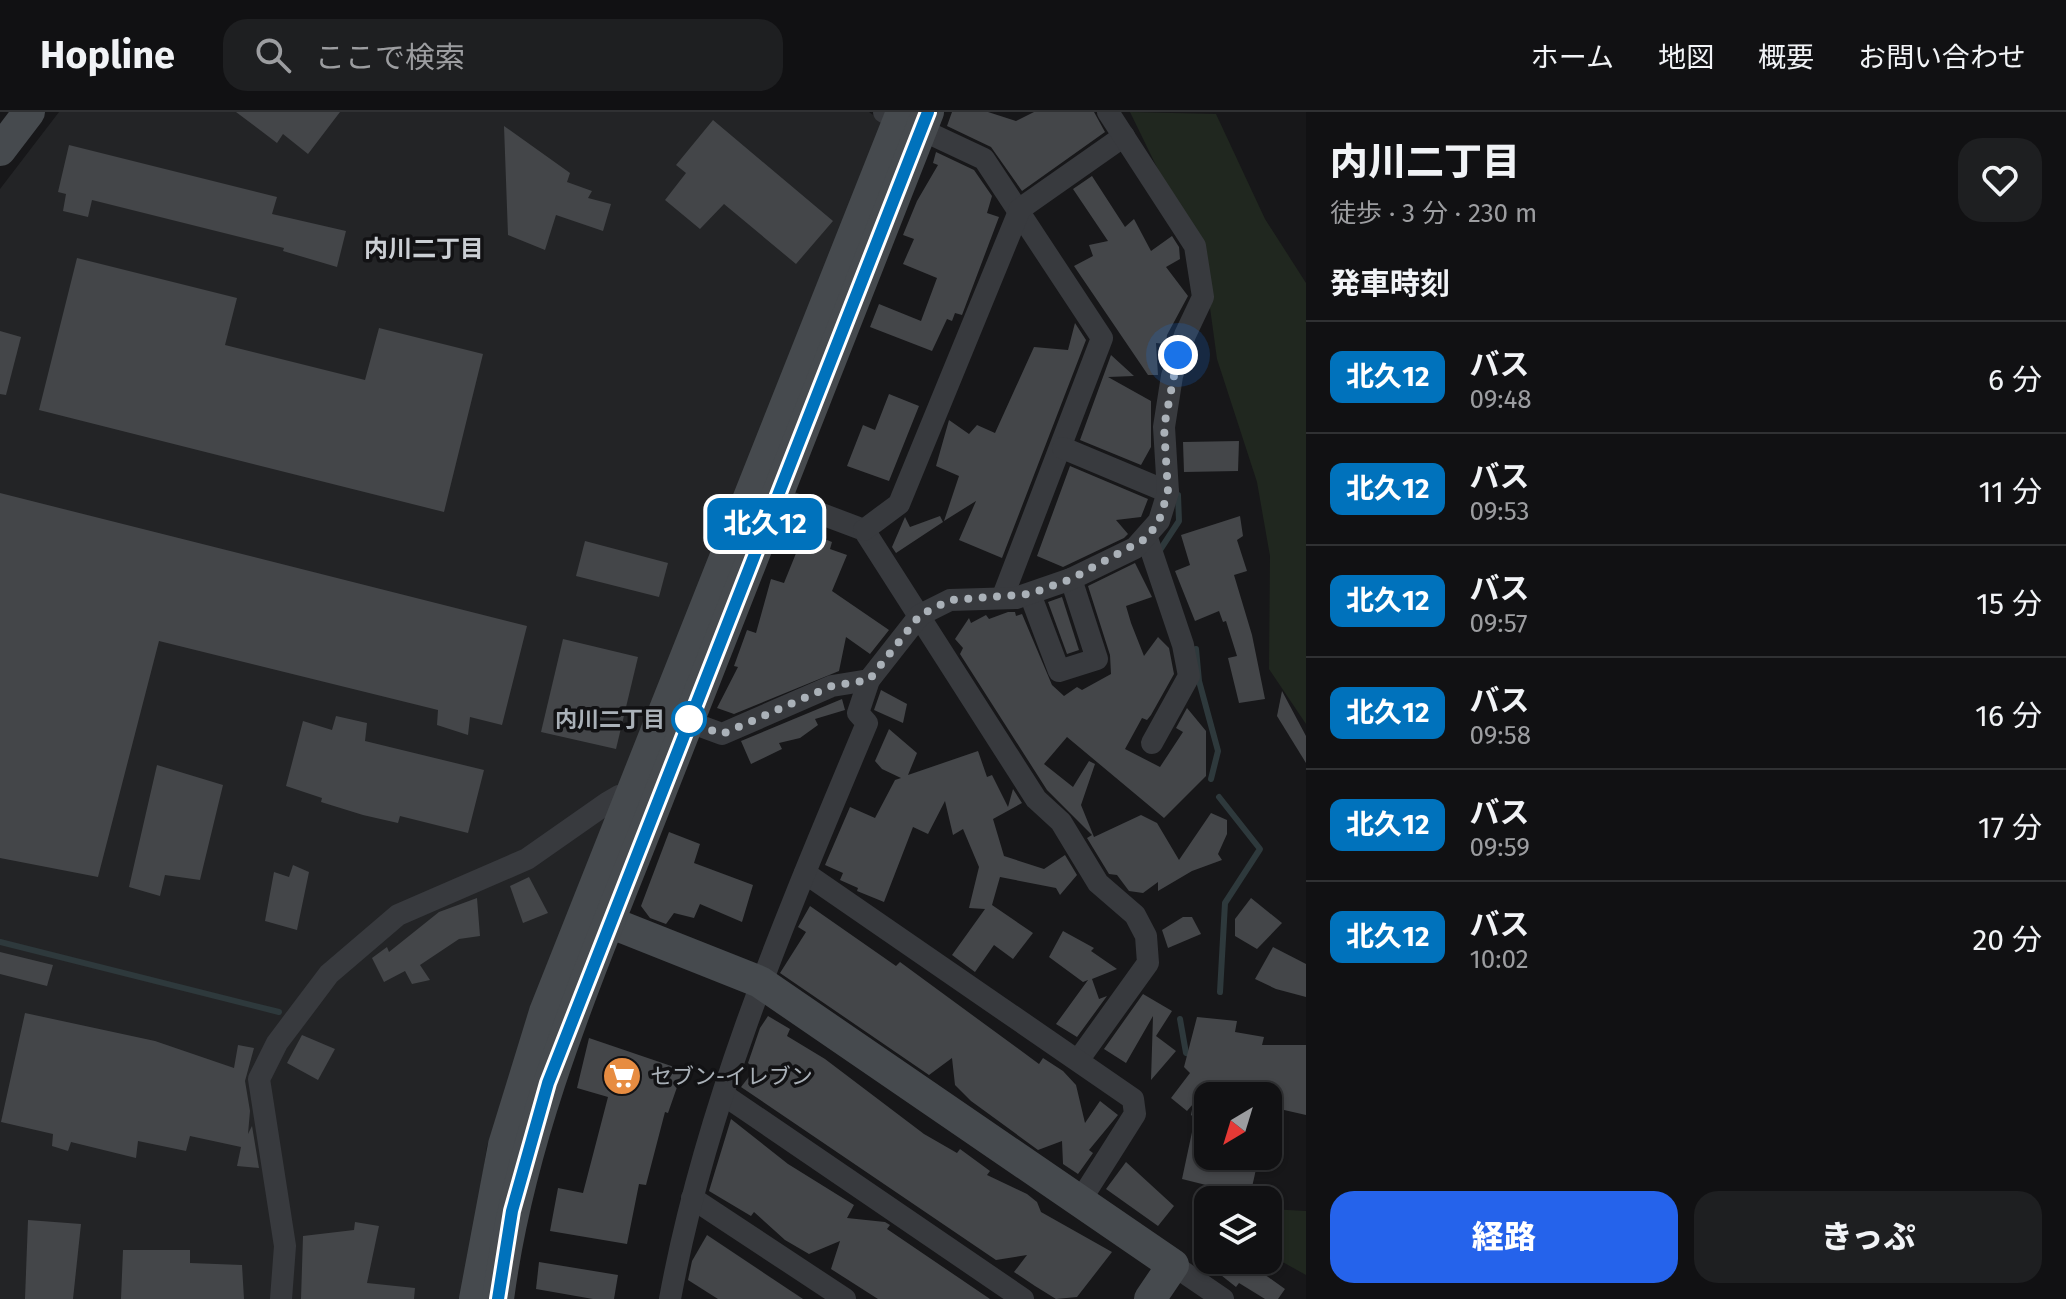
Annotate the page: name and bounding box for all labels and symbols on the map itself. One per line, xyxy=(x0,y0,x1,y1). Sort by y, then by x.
district label: 内川二丁目 xyxy=(364,235,484,263)
your location xyxy=(1158,335,1198,375)
line badge: 北久12 xyxy=(709,498,821,550)
marker: 内川二丁目 xyxy=(672,702,706,736)
place label: 内川二丁目 xyxy=(555,706,665,733)
supermarket icon: セブン-イレブン xyxy=(601,1055,643,1097)
place label: セブン-イレブン xyxy=(650,1063,813,1090)
north arrow xyxy=(1194,1082,1282,1170)

